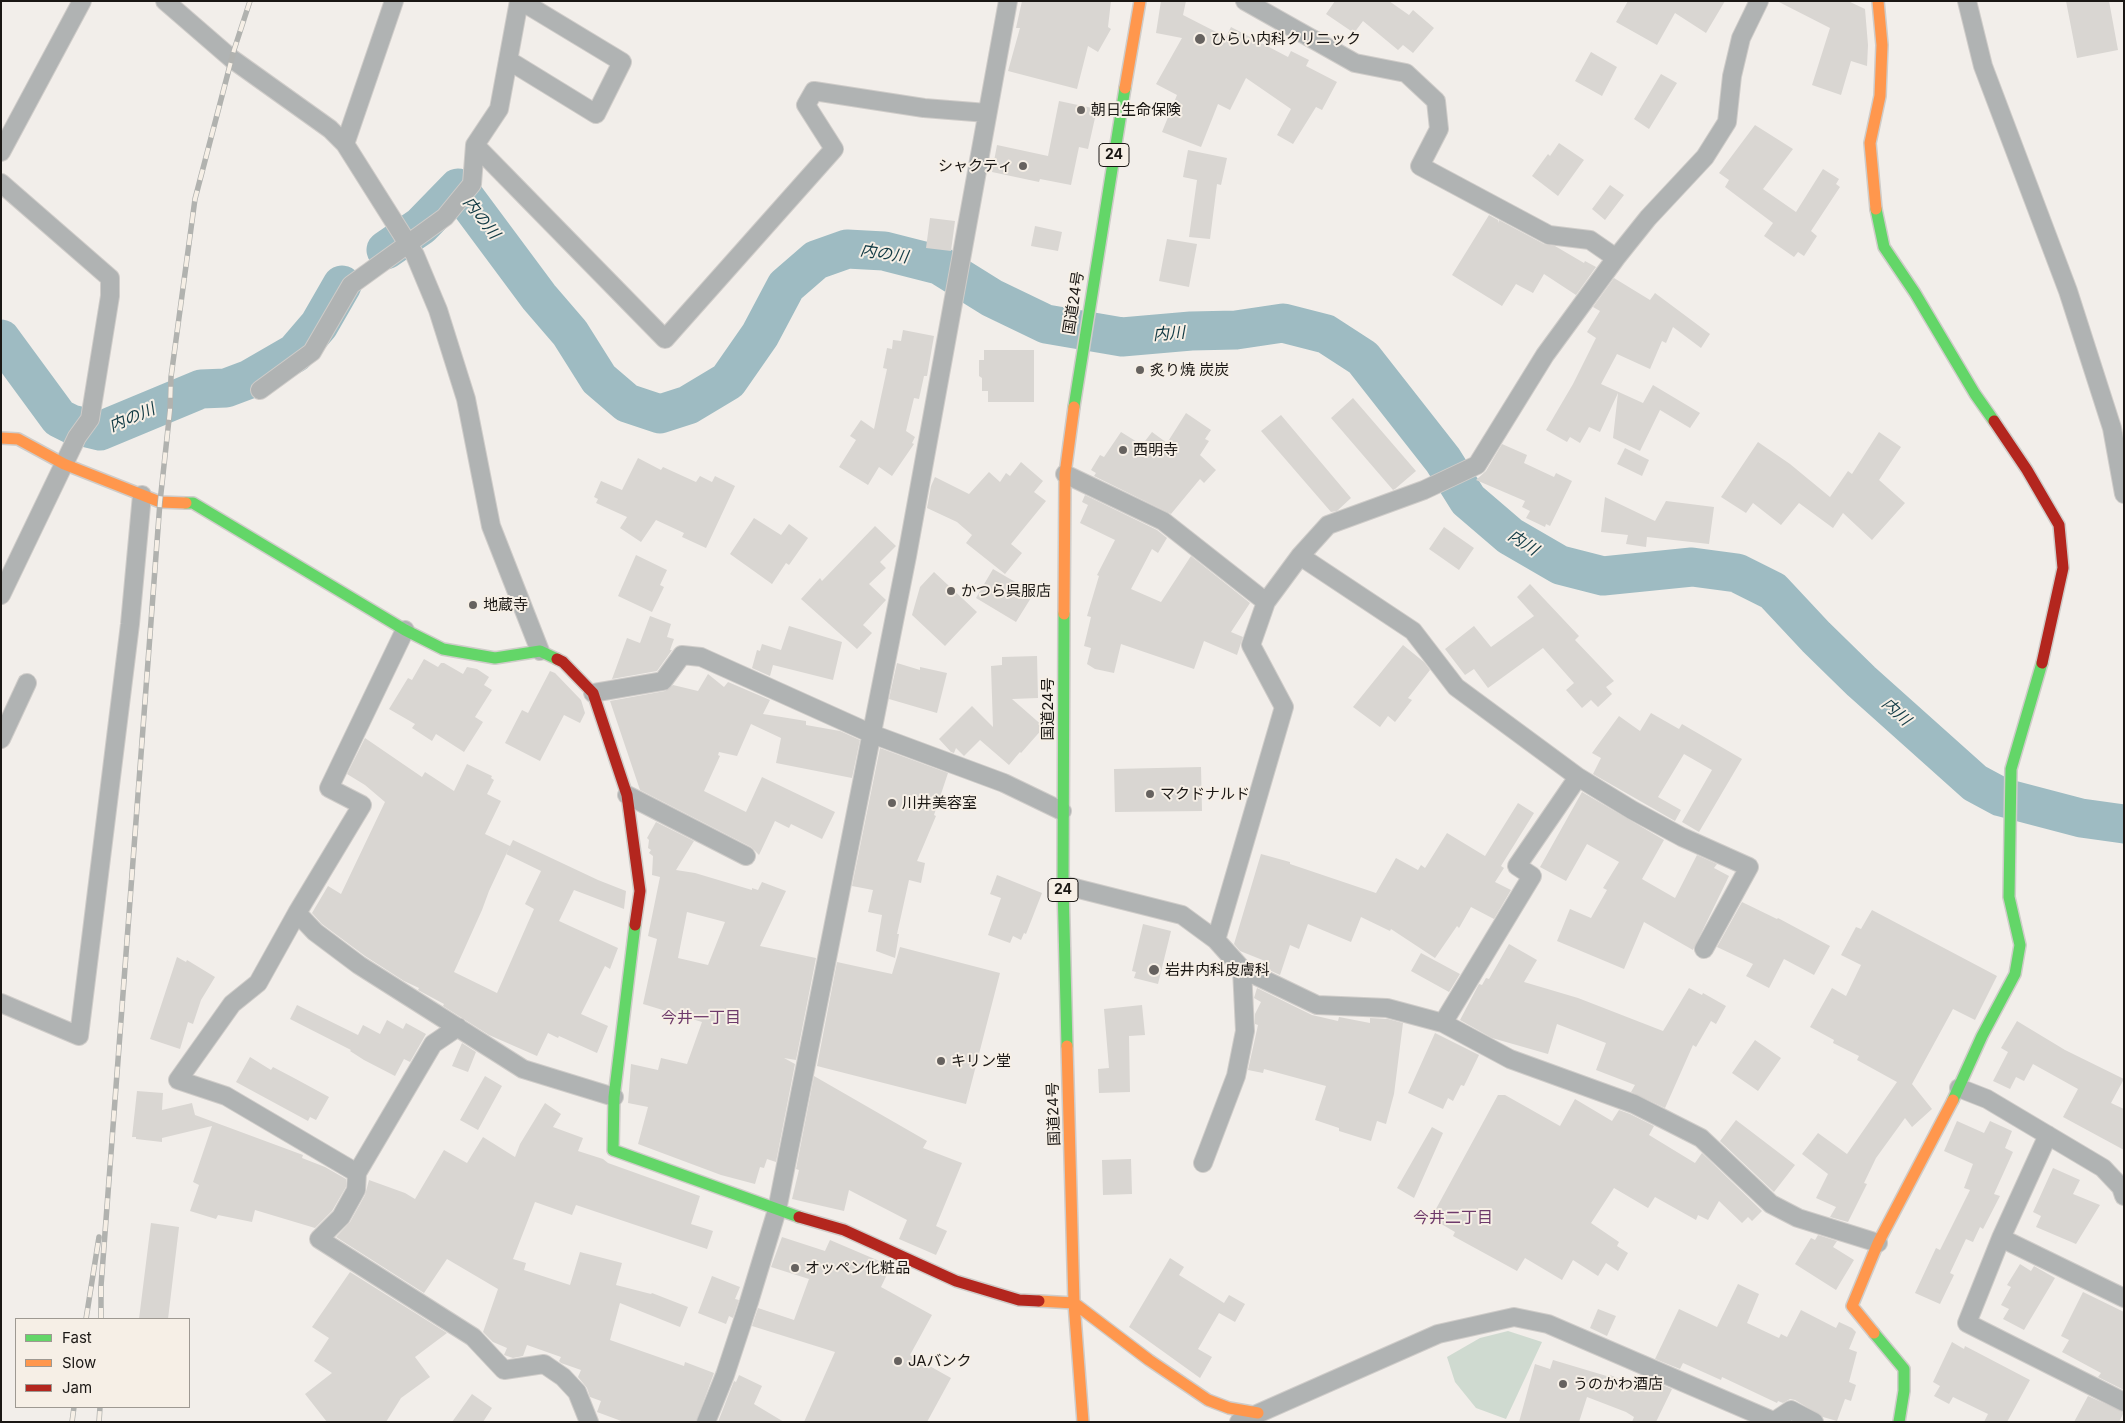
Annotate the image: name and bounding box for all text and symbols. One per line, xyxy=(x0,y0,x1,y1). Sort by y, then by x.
place label: ひらい内科クリニック xyxy=(1211,30,1361,48)
marker: ひらい内科クリニック xyxy=(1193,32,1207,46)
place label: 朝日生命保険 xyxy=(1091,101,1181,119)
marker: 朝日生命保険 xyxy=(1075,104,1087,116)
road number: 24 xyxy=(1099,144,1129,166)
place label: シャクティ xyxy=(938,157,1013,175)
marker: シャクティ xyxy=(1017,160,1029,172)
water label: 内の川 xyxy=(459,193,503,243)
water label: 内の川 xyxy=(859,241,909,267)
street label: 国道24号 xyxy=(1060,270,1088,336)
water label: 内川 xyxy=(1152,323,1186,345)
place label: 炙り焼 炭炭 xyxy=(1150,361,1229,379)
marker: 炙り焼 炭炭 xyxy=(1134,364,1146,376)
water label: 内の川 xyxy=(106,400,158,436)
place label: 西明寺 xyxy=(1133,441,1178,459)
marker: 西明寺 xyxy=(1117,444,1129,456)
water label: 内川 xyxy=(1504,526,1542,560)
place label: かつら呉服店 xyxy=(961,582,1051,600)
marker: かつら呉服店 xyxy=(945,585,957,597)
place label: 地蔵寺 xyxy=(483,596,528,614)
marker: 地蔵寺 xyxy=(467,599,479,611)
street label: 国道24号 xyxy=(1039,677,1057,741)
water label: 内川 xyxy=(1878,694,1914,730)
place label: マクドナルド xyxy=(1160,785,1250,803)
marker: マクドナルド xyxy=(1144,788,1156,800)
place label: 川井美容室 xyxy=(902,794,977,812)
marker: 川井美容室 xyxy=(886,797,898,809)
road number: 24 xyxy=(1048,878,1078,902)
place label: 岩井内科皮膚科 xyxy=(1165,961,1270,979)
marker: 岩井内科皮膚科 xyxy=(1147,963,1161,977)
district label: 今井一丁目 xyxy=(661,1008,741,1028)
place label: キリン堂 xyxy=(951,1052,1011,1070)
marker: キリン堂 xyxy=(935,1055,947,1067)
street label: 国道24号 xyxy=(1044,1082,1064,1146)
district label: 今井二丁目 xyxy=(1413,1208,1493,1228)
place label: オッペン化粧品 xyxy=(805,1259,910,1277)
marker: オッペン化粧品 xyxy=(789,1262,801,1274)
legend xyxy=(15,1318,190,1408)
text: Fast xyxy=(62,1328,92,1347)
place label: JAバンク xyxy=(908,1352,972,1370)
text: Slow xyxy=(62,1353,96,1372)
marker: JAバンク xyxy=(892,1355,904,1367)
place label: うのかわ酒店 xyxy=(1573,1375,1663,1393)
text: Jam xyxy=(62,1378,92,1397)
marker: うのかわ酒店 xyxy=(1557,1378,1569,1390)

